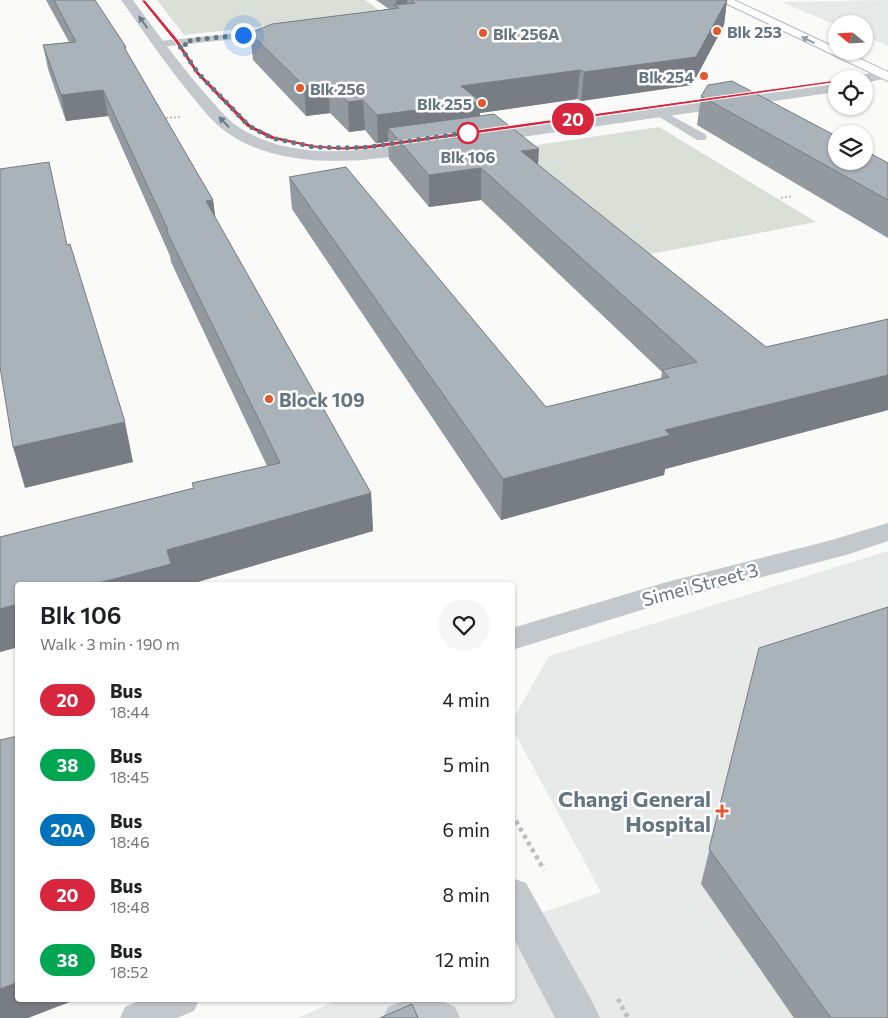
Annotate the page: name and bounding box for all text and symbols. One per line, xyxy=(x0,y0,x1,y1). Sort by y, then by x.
one-way arrow xyxy=(138,15,148,29)
north arrow xyxy=(828,15,872,60)
map controls xyxy=(828,15,873,170)
place label: Blk 253 xyxy=(727,22,782,41)
your location xyxy=(231,23,256,48)
place label: Blk 256A xyxy=(493,24,560,43)
marker: Blk 253 xyxy=(711,25,723,37)
marker: Blk 256A xyxy=(477,27,489,39)
one-way arrow xyxy=(801,35,815,43)
place label: Blk 254 xyxy=(639,67,694,86)
marker: Blk 254 xyxy=(698,70,710,82)
button: locate xyxy=(828,70,873,115)
place label: Blk 256 xyxy=(310,79,366,98)
marker: Blk 256 xyxy=(294,82,306,94)
place label: Blk 255 xyxy=(417,94,472,113)
marker: Blk 255 xyxy=(476,97,488,109)
line badge: 20 xyxy=(550,103,596,135)
text: 20 xyxy=(562,108,584,130)
one-way arrow xyxy=(218,117,230,129)
marker: Blk 106 xyxy=(457,122,479,144)
button: layers xyxy=(828,125,873,170)
place label: Blk 106 xyxy=(441,147,496,166)
place label: Block 109 xyxy=(279,388,365,411)
marker: Block 109 xyxy=(263,393,275,405)
street label: Simei Street 3 xyxy=(639,557,761,611)
button: heart xyxy=(438,599,490,651)
text: Blk 106 xyxy=(40,600,122,629)
text: Walk · 3 min · 190 m xyxy=(40,634,180,653)
text: Bus xyxy=(110,679,142,702)
text: 4 min xyxy=(443,688,490,711)
text: 20 xyxy=(56,689,79,711)
text: 18:44 xyxy=(110,702,150,721)
text: Bus xyxy=(110,744,142,767)
text: 5 min xyxy=(443,753,490,776)
text: 38 xyxy=(57,754,78,776)
text: 18:45 xyxy=(110,767,149,786)
place label: Changi General Hospital xyxy=(558,785,711,837)
marker: Changi General Hospital xyxy=(715,804,729,818)
text: Bus xyxy=(110,809,142,832)
text: 6 min xyxy=(442,818,490,841)
text: 20A xyxy=(50,819,85,841)
text: 18:46 xyxy=(110,832,150,851)
text: Bus xyxy=(110,874,142,897)
text: 8 min xyxy=(442,883,490,906)
text: 20 xyxy=(56,884,79,906)
text: 18:48 xyxy=(110,897,150,916)
text: Bus xyxy=(110,939,142,962)
text: 12 min xyxy=(435,948,490,971)
text: 38 xyxy=(57,949,78,971)
text: 18:52 xyxy=(110,962,148,981)

